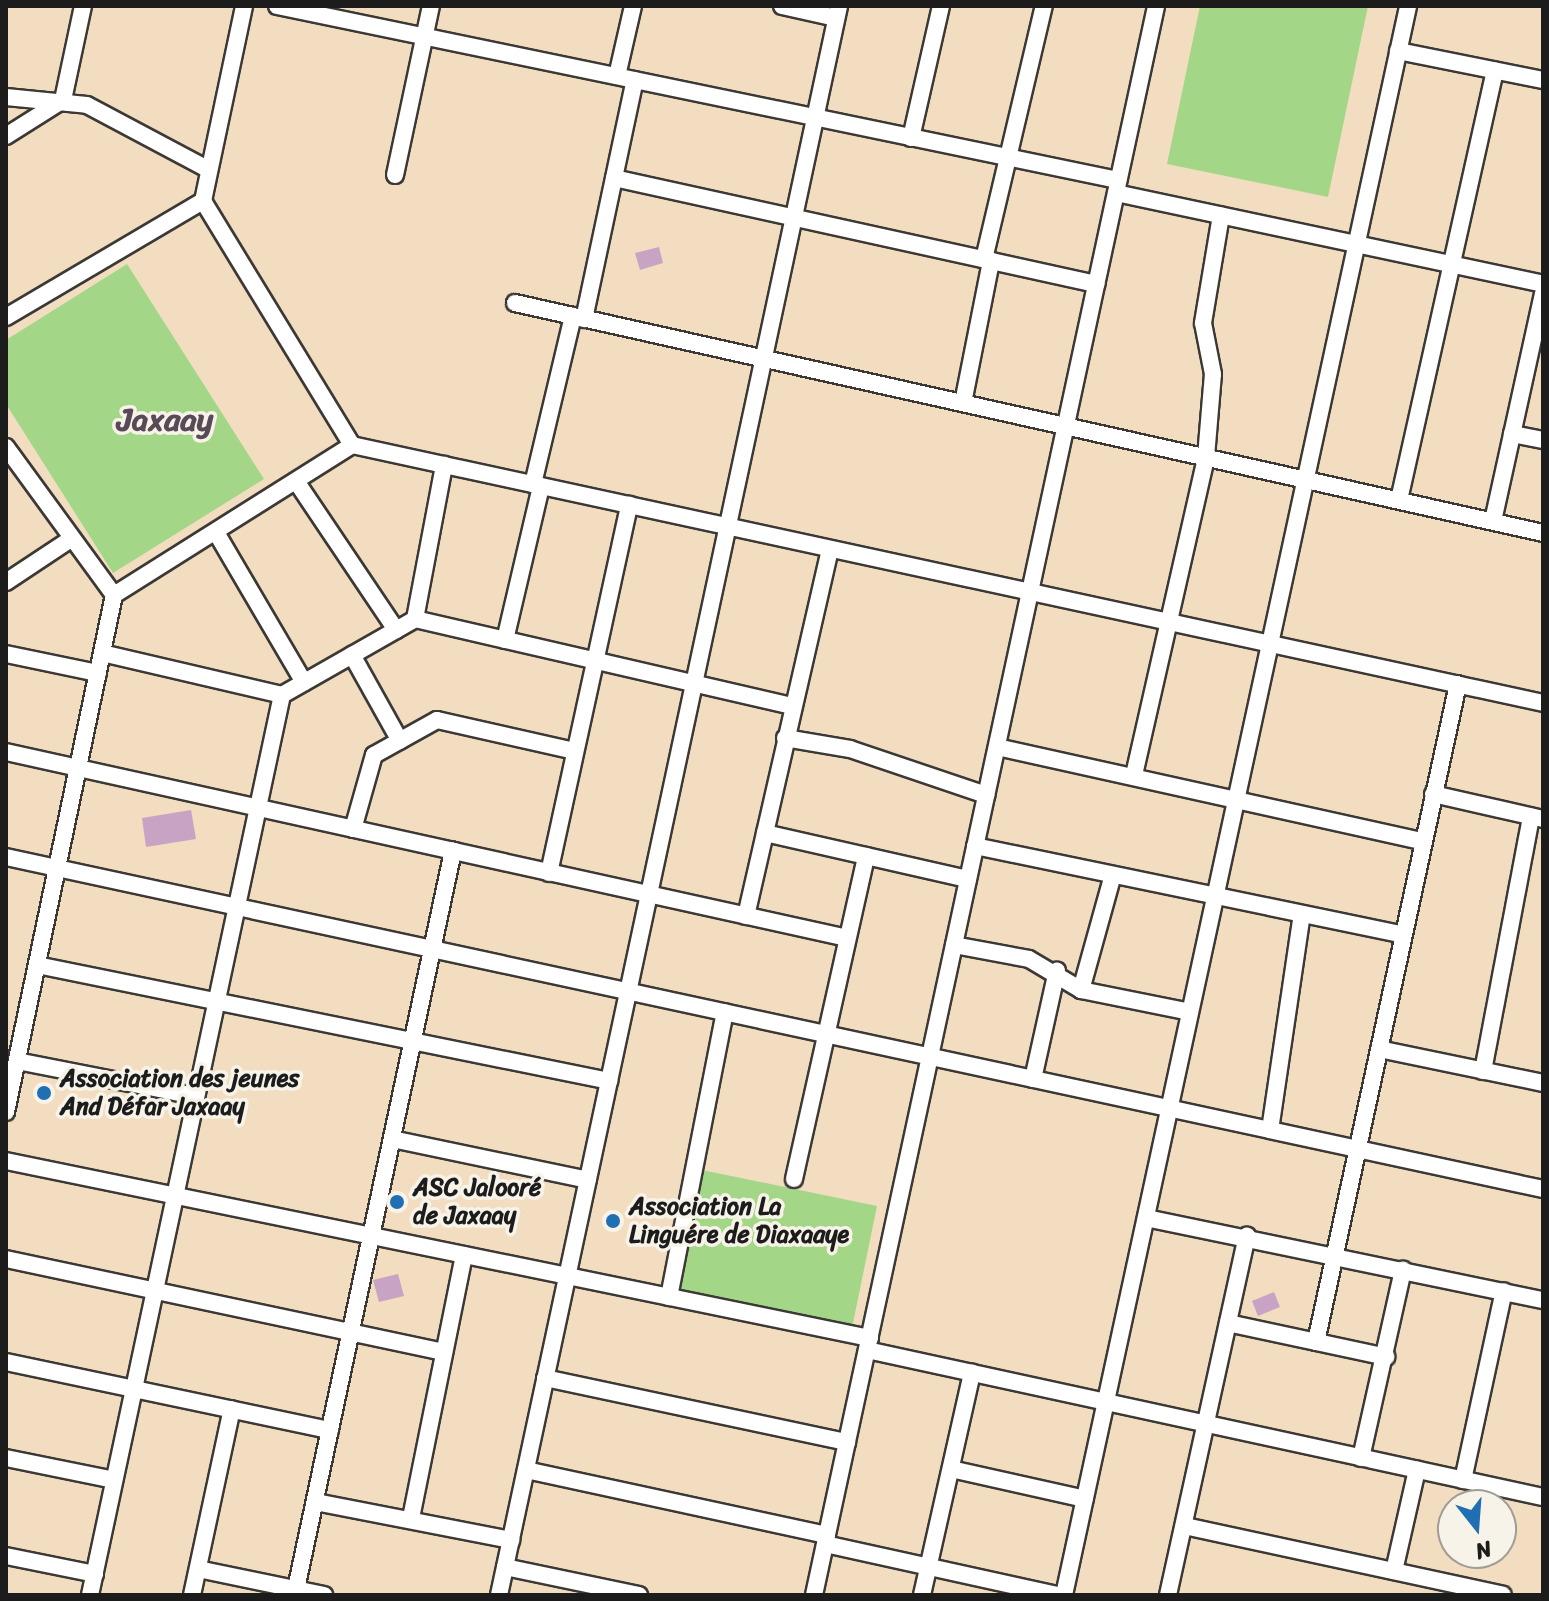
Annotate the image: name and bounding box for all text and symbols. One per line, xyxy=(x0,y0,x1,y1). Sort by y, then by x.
district label: Jaxaay xyxy=(117,401,213,439)
place label: Association des jeunes And Défar Jaxaay xyxy=(60,1065,299,1121)
marker: Association des jeunes And Défar Jaxaay xyxy=(35,1084,53,1102)
place label: ASC Jalooré de Jaxaay xyxy=(413,1174,541,1230)
marker: ASC Jalooré de Jaxaay xyxy=(388,1193,406,1211)
place label: Association La Linguére de Diaxaaye xyxy=(629,1193,850,1249)
marker: Association La Linguére de Diaxaaye xyxy=(604,1212,622,1230)
north arrow xyxy=(1437,1489,1517,1569)
text: N xyxy=(1471,1530,1497,1571)

